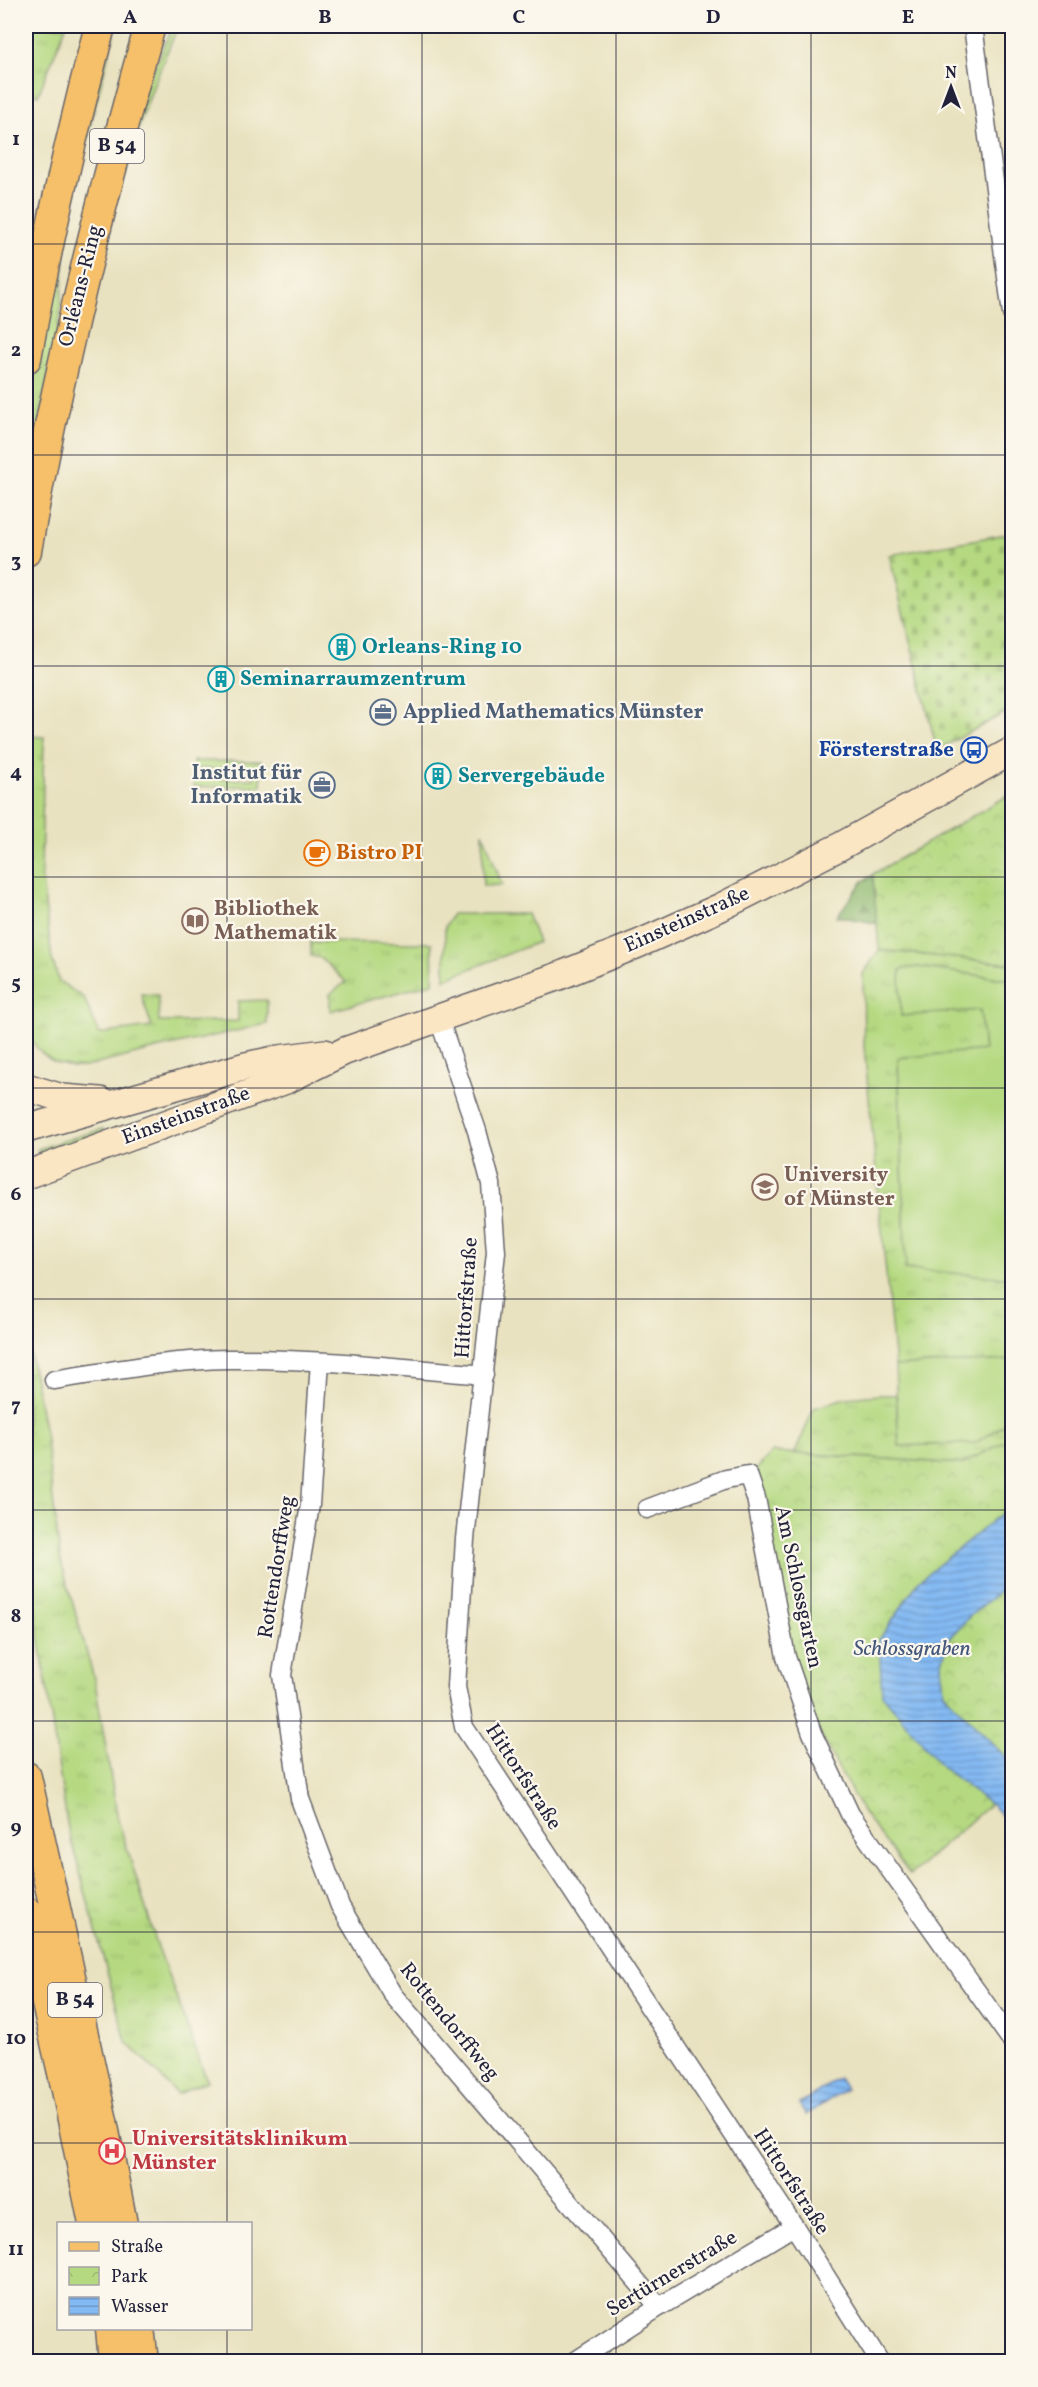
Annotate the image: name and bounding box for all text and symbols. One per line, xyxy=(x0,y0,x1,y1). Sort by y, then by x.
text: A xyxy=(123,4,137,32)
text: B xyxy=(318,4,332,32)
text: C xyxy=(513,4,526,32)
text: D xyxy=(706,4,720,32)
text: E xyxy=(902,4,914,32)
north arrow xyxy=(921,57,981,117)
text: N xyxy=(945,63,957,85)
text: 1 xyxy=(12,126,20,154)
road number: B 54 xyxy=(90,129,144,163)
street label: Orléans-Ring xyxy=(52,222,110,350)
text: 2 xyxy=(11,337,21,365)
text: 3 xyxy=(11,548,21,576)
building icon: Orleans-Ring 10 xyxy=(327,632,357,662)
place label: Orleans-Ring 10 xyxy=(362,633,522,662)
building icon: Seminarraumzentrum xyxy=(206,664,236,694)
place label: Seminarraumzentrum xyxy=(240,665,466,694)
office icon: Applied Mathematics Münster xyxy=(368,697,398,727)
place label: Applied Mathematics Münster xyxy=(403,698,703,727)
bus stop icon: Försterstraße xyxy=(959,735,989,765)
place label: Försterstraße xyxy=(819,736,954,765)
text: 4 xyxy=(10,759,22,787)
place label: Institut für Informatik xyxy=(190,759,302,812)
building icon: Servergebäude xyxy=(423,761,453,791)
place label: Servergebäude xyxy=(458,762,605,791)
office icon: Institut für Informatik xyxy=(307,770,337,800)
cafe icon: Bistro PI xyxy=(302,838,332,868)
place label: Bistro PI xyxy=(336,839,423,868)
street label: Einsteinstraße xyxy=(620,879,754,961)
place label: Bibliothek Mathematik xyxy=(214,895,337,948)
library icon: Bibliothek Mathematik xyxy=(180,906,210,936)
text: 5 xyxy=(11,970,21,998)
street label: Einsteinstraße xyxy=(118,1079,254,1153)
place label: University of Münster xyxy=(784,1161,895,1214)
school or university icon: University of Münster xyxy=(750,1172,780,1202)
text: 6 xyxy=(11,1181,22,1209)
street label: Hittorfstraße xyxy=(448,1236,486,1360)
text: 7 xyxy=(11,1392,21,1420)
street label: Rottendorffweg xyxy=(251,1493,303,1641)
street label: Am Schlossgarten xyxy=(767,1503,829,1671)
text: 8 xyxy=(11,1603,21,1631)
water label: Schlossgraben xyxy=(853,1634,971,1665)
street label: Hittorfstraße xyxy=(478,1718,568,1836)
text: 9 xyxy=(10,1814,22,1842)
street label: Rottendorffweg xyxy=(392,1957,506,2087)
road number: B 54 xyxy=(48,1983,102,2017)
text: 10 xyxy=(6,2025,26,2053)
street label: Hittorfstraße xyxy=(746,2123,836,2241)
place label: Universitätsklinikum Münster xyxy=(132,2125,348,2178)
hospital icon: Universitätsklinikum Münster xyxy=(97,2136,127,2166)
legend xyxy=(57,2222,252,2330)
street label: Sertürnerstraße xyxy=(601,2223,743,2324)
text: Straße xyxy=(111,2235,163,2260)
text: 11 xyxy=(8,2236,24,2264)
text: Park xyxy=(111,2265,148,2290)
text: Wasser xyxy=(111,2295,169,2320)

